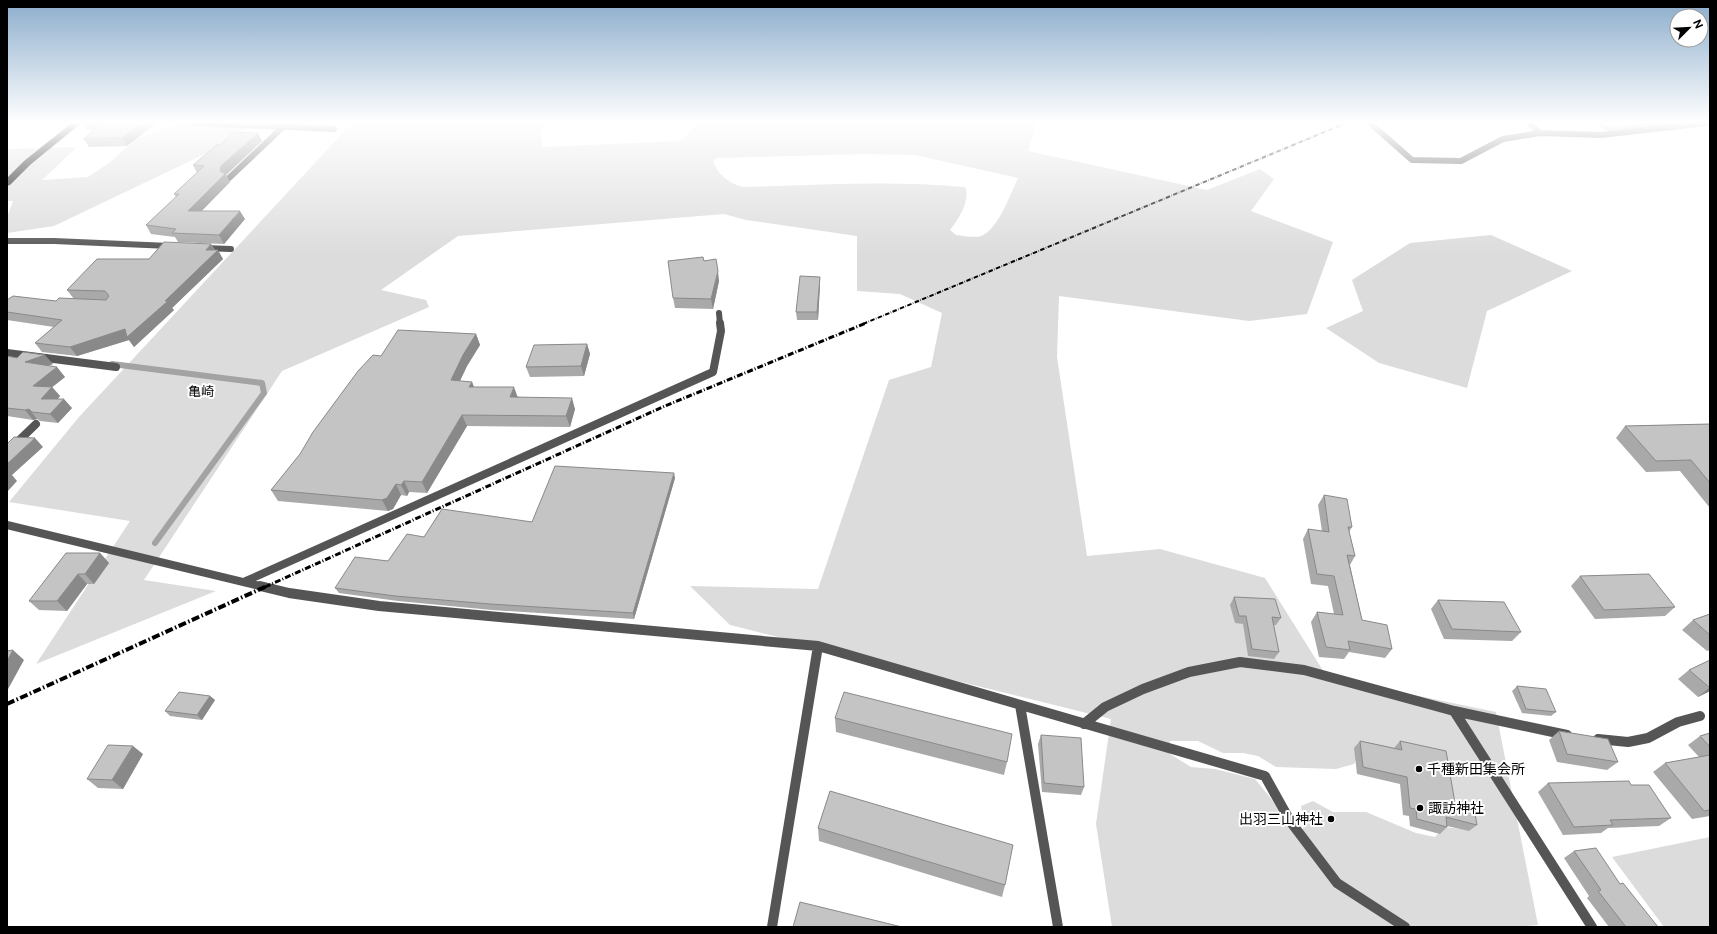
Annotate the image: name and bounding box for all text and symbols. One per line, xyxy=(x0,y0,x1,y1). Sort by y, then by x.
north arrow xyxy=(1669,8,1709,48)
text: N xyxy=(1691,18,1705,30)
district label: 亀崎 xyxy=(188,384,214,399)
place label: 千種新田集会所 xyxy=(1427,761,1525,777)
marker: 千種新田集会所 xyxy=(1414,764,1424,774)
place label: 諏訪神社 xyxy=(1428,800,1484,816)
marker: 諏訪神社 xyxy=(1415,803,1425,813)
place label: 出羽三山神社 xyxy=(1239,811,1323,827)
marker: 出羽三山神社 xyxy=(1326,814,1336,824)

